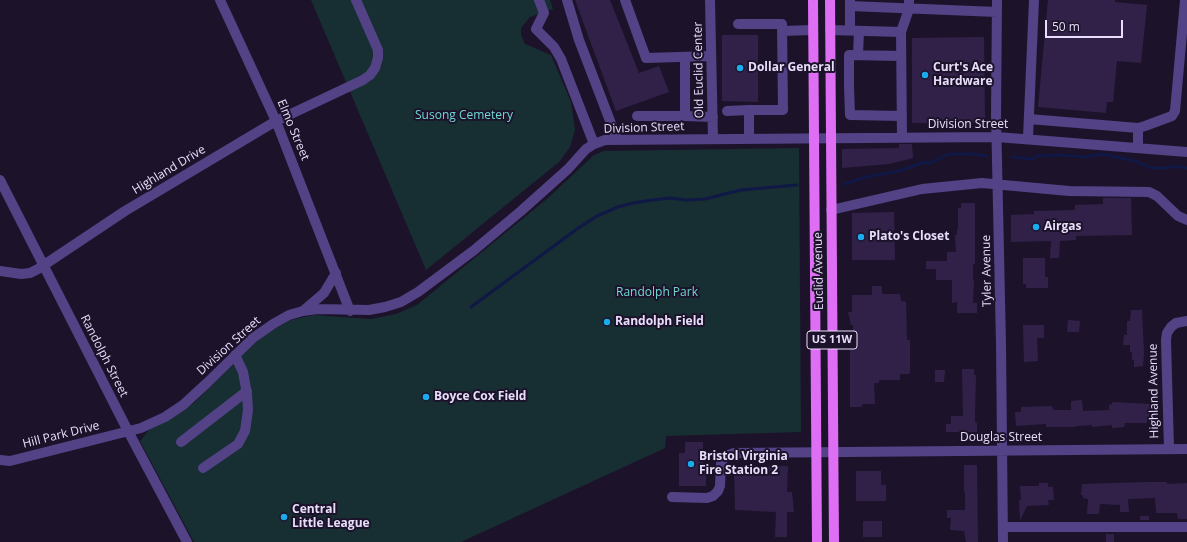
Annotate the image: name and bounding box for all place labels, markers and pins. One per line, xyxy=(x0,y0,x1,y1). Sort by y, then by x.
place label: Dollar General xyxy=(748,61,835,75)
place label: Curt's Ace Hardware xyxy=(933,61,993,89)
marker: Dollar General xyxy=(735,63,745,73)
marker: Curt's Ace Hardware xyxy=(920,70,930,80)
place label: Airgas xyxy=(1044,220,1081,234)
marker: Airgas xyxy=(1031,222,1041,232)
place label: Plato's Closet xyxy=(869,230,949,244)
marker: Plato's Closet xyxy=(856,232,866,242)
place label: Randolph Field xyxy=(615,315,704,329)
marker: Randolph Field xyxy=(602,317,612,327)
place label: Boyce Cox Field xyxy=(434,390,526,404)
marker: Boyce Cox Field xyxy=(421,392,431,402)
place label: Bristol Virginia Fire Station 2 xyxy=(699,450,788,478)
marker: Bristol Virginia Fire Station 2 xyxy=(686,459,696,469)
place label: Central Little League xyxy=(292,503,370,531)
marker: Central Little League xyxy=(279,512,289,522)

